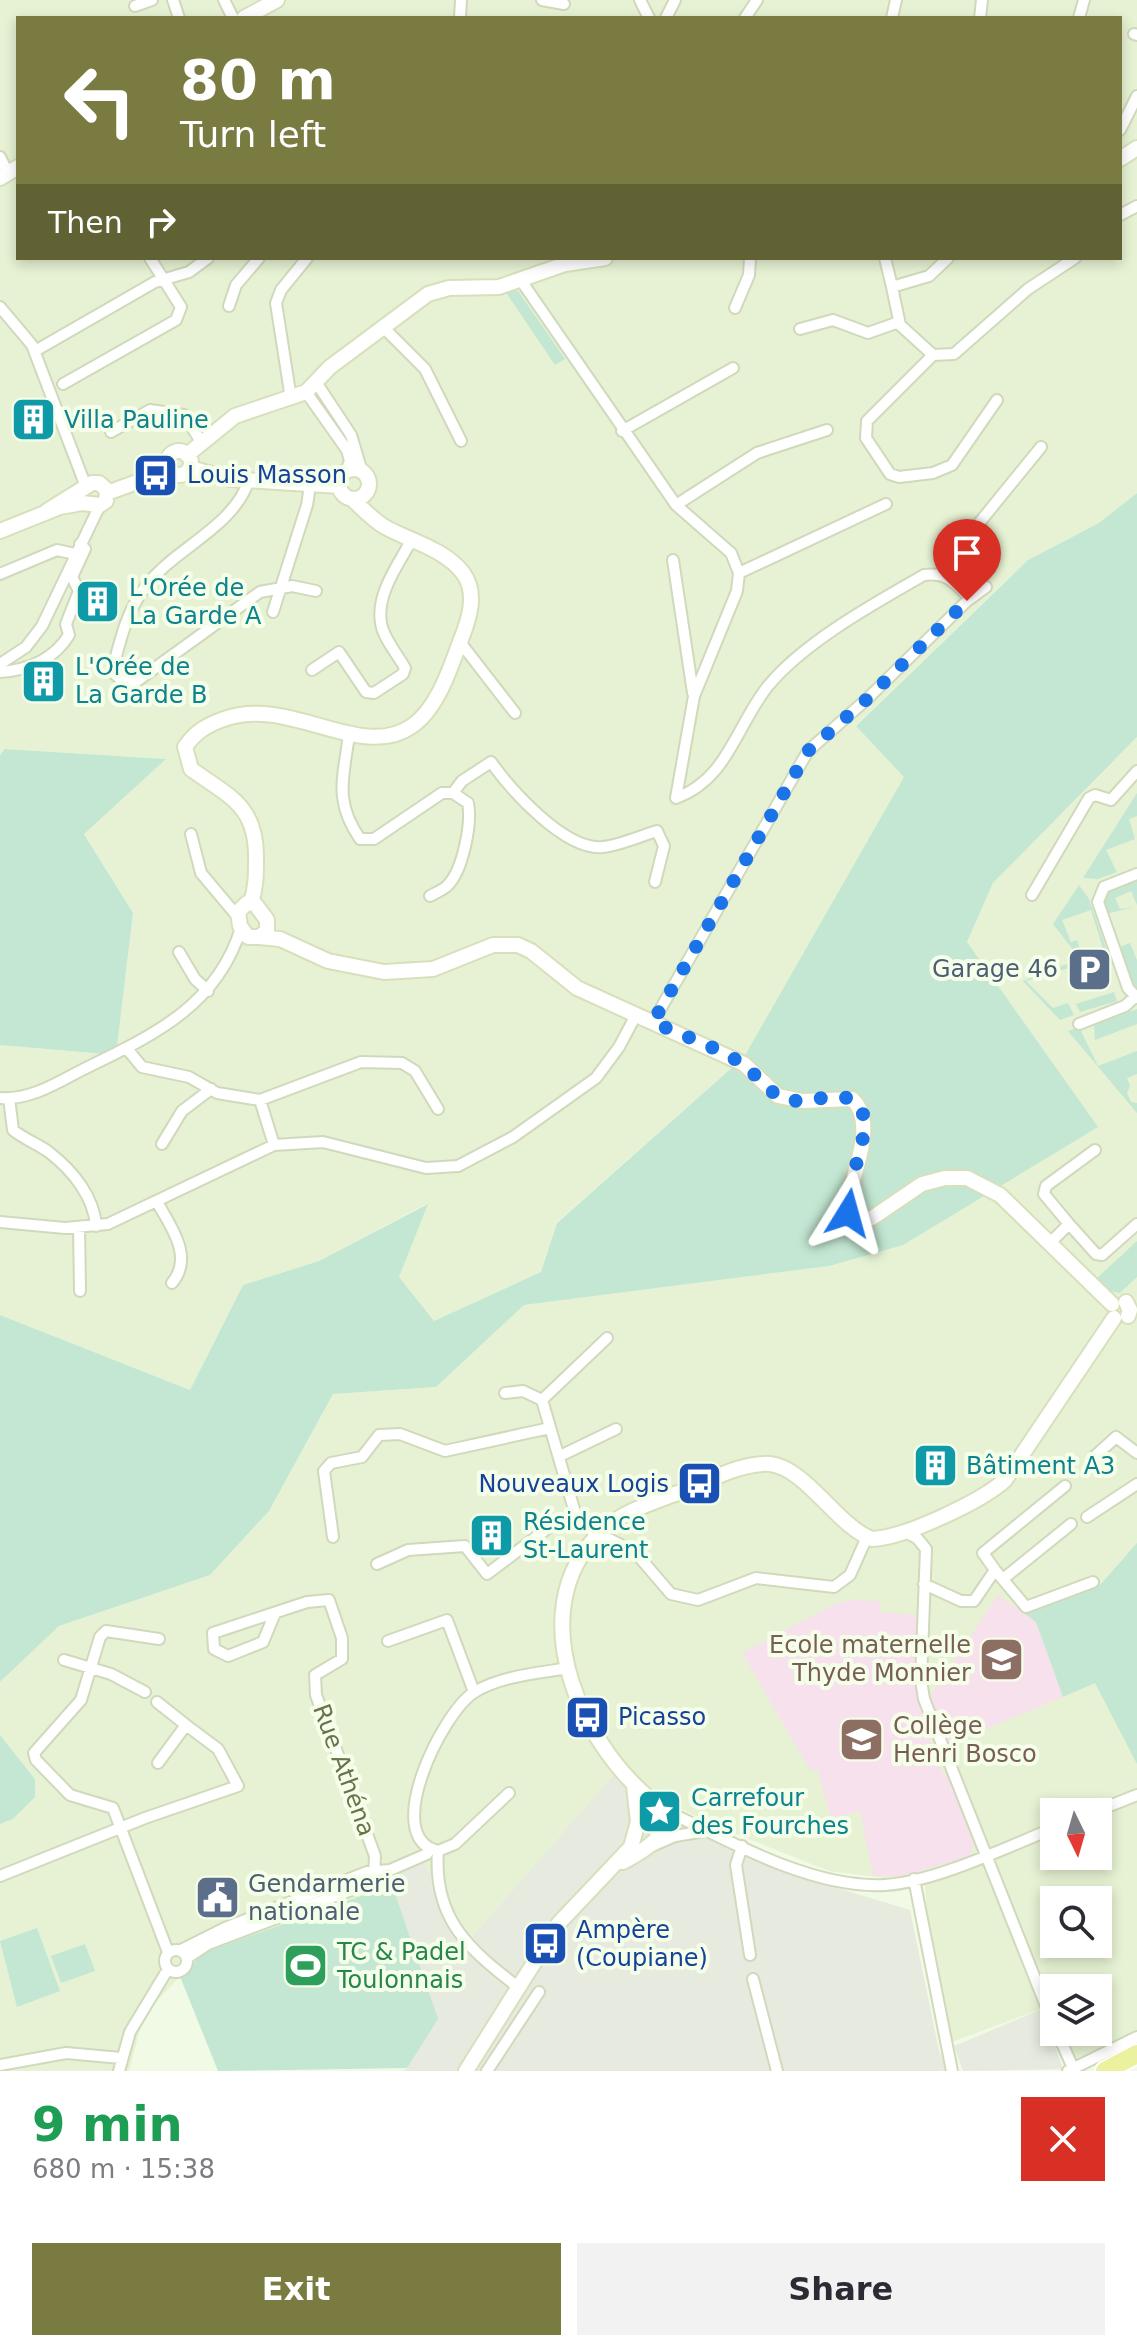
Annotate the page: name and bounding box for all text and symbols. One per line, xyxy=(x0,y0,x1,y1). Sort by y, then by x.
text: 80 m xyxy=(180,47,336,112)
icon: left xyxy=(48,48,152,152)
text: Turn left xyxy=(180,114,326,155)
icon: right xyxy=(139,200,183,244)
text: Then xyxy=(48,205,123,240)
building icon: Villa Pauline xyxy=(9,396,57,444)
place label: Villa Pauline xyxy=(64,406,209,434)
bus stop icon: Louis Masson xyxy=(132,451,180,499)
place label: Louis Masson xyxy=(187,461,347,489)
pin xyxy=(933,519,1001,601)
icon: arrive xyxy=(945,531,989,575)
place label: L'Orée de La Garde A xyxy=(129,574,262,630)
building icon: L'Orée de La Garde A xyxy=(74,578,122,626)
place label: L'Orée de La Garde B xyxy=(75,653,208,709)
building icon: L'Orée de La Garde B xyxy=(20,657,68,705)
parking icon: Garage 46 xyxy=(1065,945,1113,993)
place label: Garage 46 xyxy=(932,955,1058,983)
position arrow xyxy=(806,1171,890,1255)
building icon: Bâtiment A3 xyxy=(911,1442,959,1490)
place label: Bâtiment A3 xyxy=(966,1452,1115,1480)
bus stop icon: Nouveaux Logis xyxy=(676,1460,724,1508)
place label: Nouveaux Logis xyxy=(478,1470,669,1498)
place label: Résidence St-Laurent xyxy=(523,1508,648,1564)
building icon: Résidence St-Laurent xyxy=(468,1512,516,1560)
place label: Ecole maternelle Thyde Monnier xyxy=(769,1631,971,1687)
school or university icon: Ecole maternelle Thyde Monnier xyxy=(978,1635,1026,1683)
bus stop icon: Picasso xyxy=(563,1693,611,1741)
street label: Rue Athéna xyxy=(307,1700,381,1840)
place label: Picasso xyxy=(618,1703,706,1731)
place label: Collège Henri Bosco xyxy=(893,1712,1037,1768)
school or university icon: Collège Henri Bosco xyxy=(838,1716,886,1764)
place label: Carrefour des Fourches xyxy=(691,1784,849,1840)
place icon: Carrefour des Fourches xyxy=(636,1788,684,1836)
north arrow xyxy=(1040,1798,1112,1870)
map controls xyxy=(1040,1798,1112,2046)
place label: Gendarmerie nationale xyxy=(248,1870,405,1926)
public building icon: Gendarmerie nationale xyxy=(193,1874,241,1922)
button: search xyxy=(1040,1886,1112,1958)
place label: Ampère (Coupiane) xyxy=(576,1916,708,1972)
bus stop icon: Ampère (Coupiane) xyxy=(521,1920,569,1968)
place label: TC & Padel Toulonnais xyxy=(336,1938,466,1994)
sports icon: TC & Padel Toulonnais xyxy=(282,1942,330,1990)
button: layers xyxy=(1040,1974,1112,2046)
text: 9 min xyxy=(32,2096,183,2152)
button: close xyxy=(1021,2097,1105,2181)
text: 680 m · 15:38 xyxy=(32,2154,215,2184)
button: Exit xyxy=(32,2243,561,2335)
button: Share xyxy=(577,2243,1105,2335)

